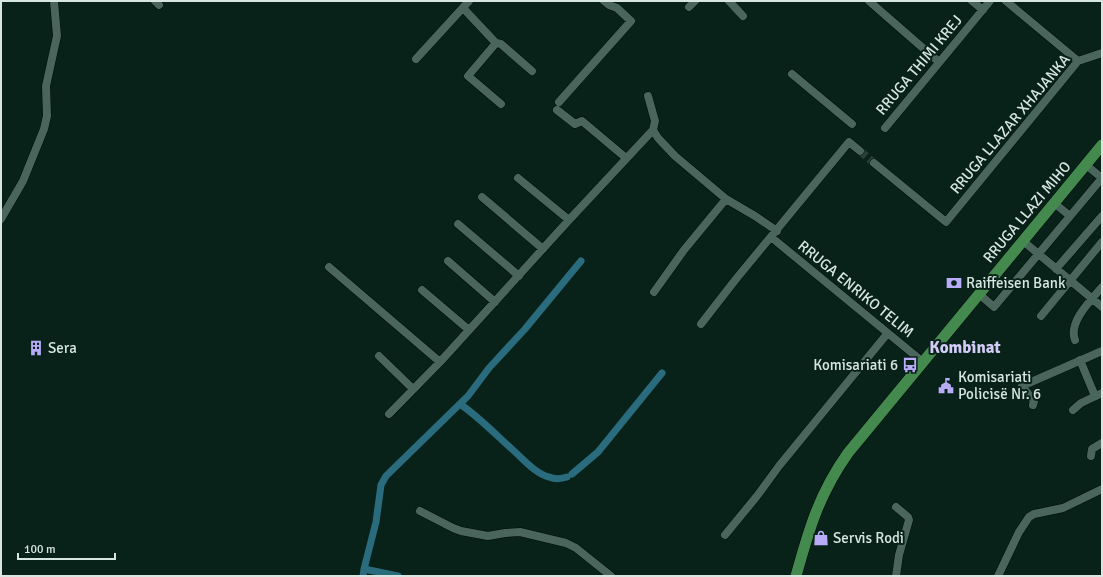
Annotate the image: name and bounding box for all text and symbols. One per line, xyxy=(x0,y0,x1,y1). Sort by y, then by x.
street label: RRUGA THIMI KREJ xyxy=(872,11,966,119)
street label: RRUGA LLAZAR XHAJANKA xyxy=(946,51,1074,197)
street label: RRUGA LLAZI MIHO xyxy=(979,157,1075,266)
street label: RRUGA ENRIKO TELIM xyxy=(794,237,918,341)
bank icon: Raiffeisen Bank xyxy=(945,274,963,292)
place label: Raiffeisen Bank xyxy=(966,274,1066,292)
district label: Kombinat xyxy=(929,337,1001,358)
building icon: Sera xyxy=(27,339,45,357)
place label: Sera xyxy=(48,339,77,357)
place label: Komisariati 6 xyxy=(813,356,898,374)
bus stop icon: Komisariati 6 xyxy=(901,356,919,374)
place label: Komisariati Policisë Nr. 6 xyxy=(958,368,1041,403)
public building icon: Komisariati Policisë Nr. 6 xyxy=(937,377,955,395)
shop icon: Servis Rodi xyxy=(812,529,830,547)
place label: Servis Rodi xyxy=(833,529,904,547)
scale bar xyxy=(18,535,115,561)
text: 100 m xyxy=(24,542,56,557)

